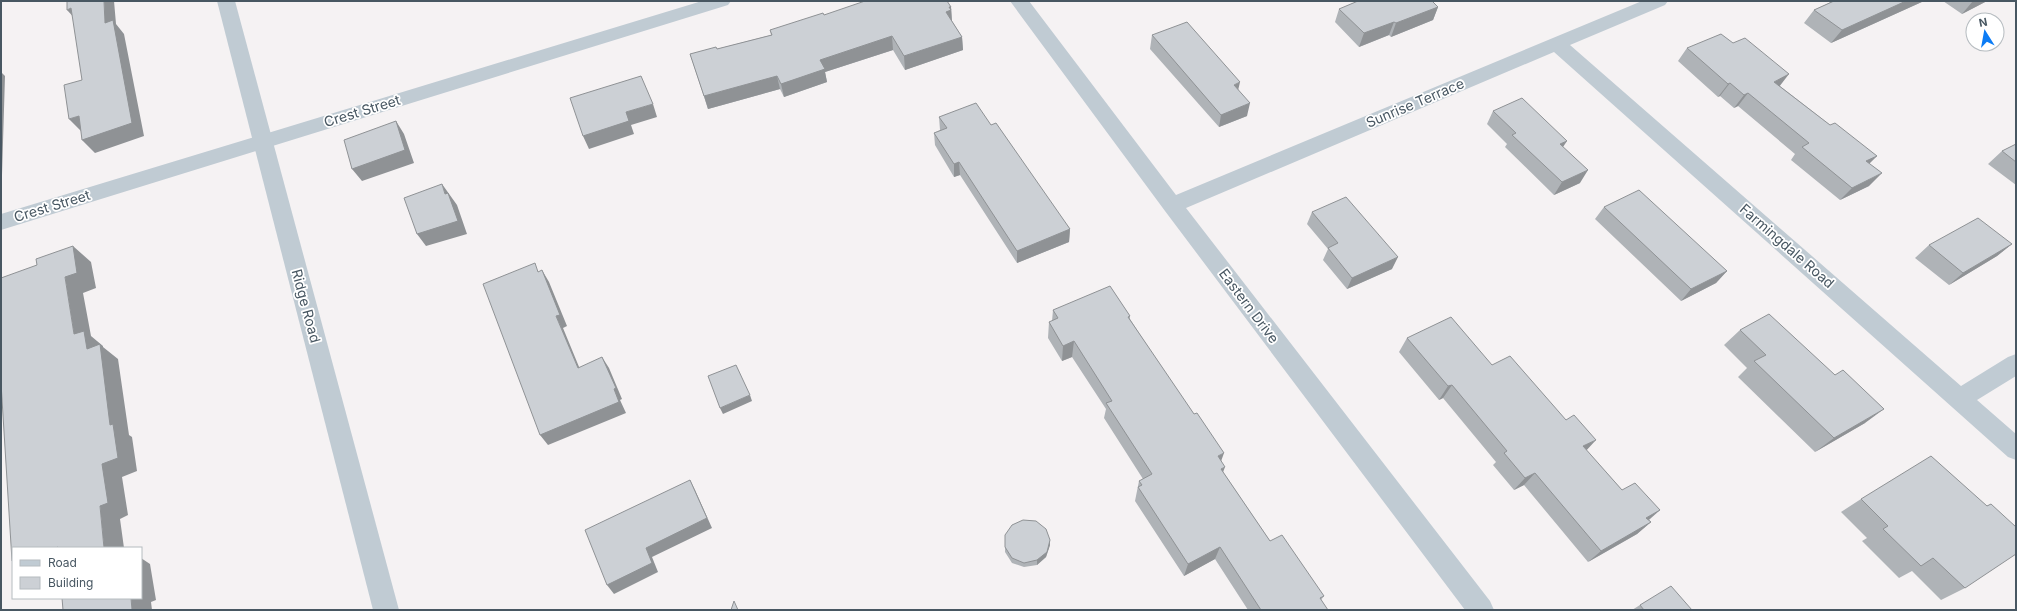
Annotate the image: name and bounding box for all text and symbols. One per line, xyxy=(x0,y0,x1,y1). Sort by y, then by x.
north arrow xyxy=(1965,12,2005,52)
text: N xyxy=(1978,15,1989,30)
street label: Sunrise Terrace xyxy=(1363,74,1466,131)
street label: Crest Street xyxy=(322,91,402,130)
street label: Crest Street xyxy=(12,186,92,225)
street label: Farmingdale Road xyxy=(1737,200,1838,291)
street label: Eastern Drive xyxy=(1216,265,1283,346)
street label: Ridge Road xyxy=(289,267,324,345)
legend xyxy=(12,547,142,599)
text: Road xyxy=(48,555,77,570)
text: Building xyxy=(48,575,93,590)

